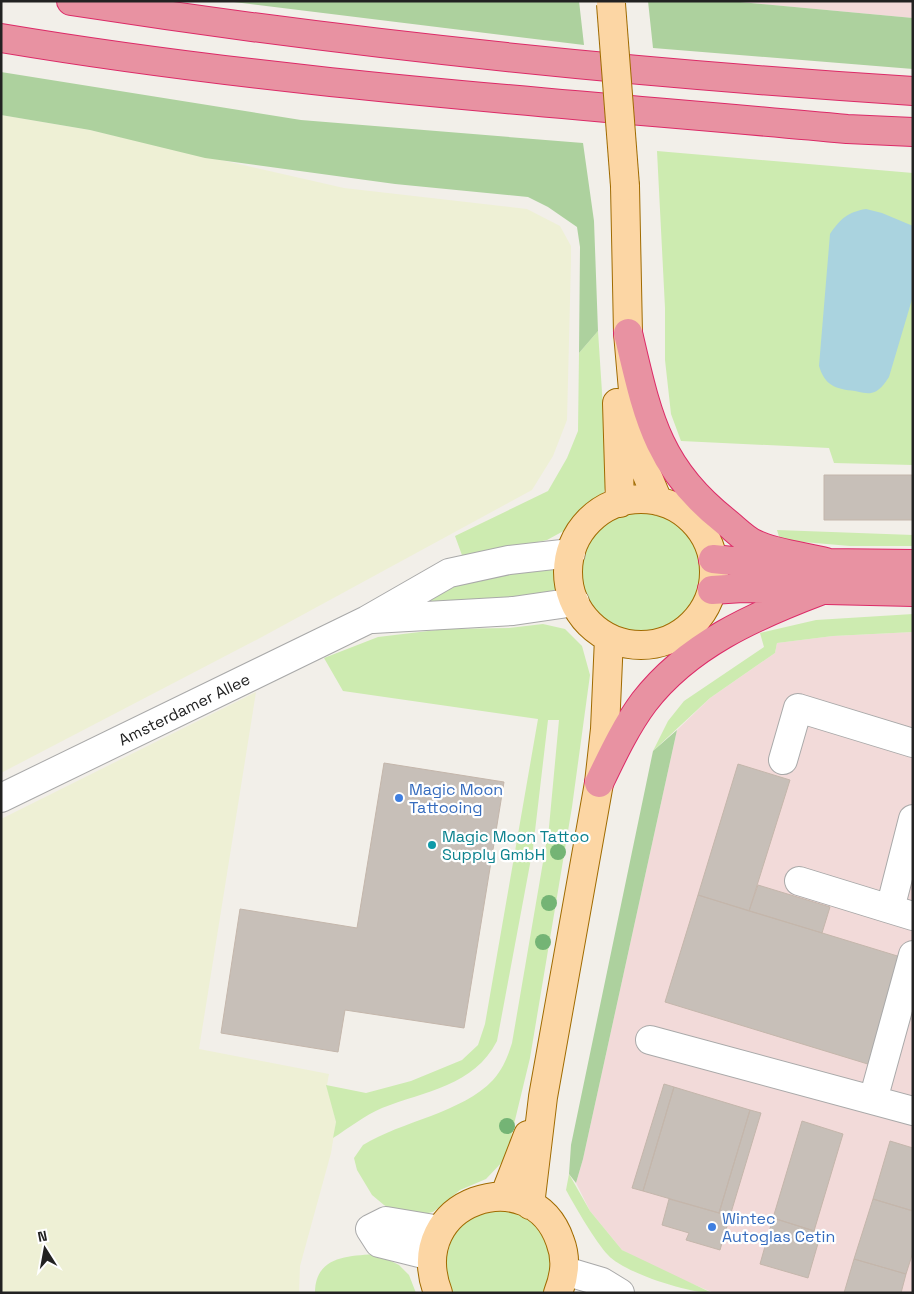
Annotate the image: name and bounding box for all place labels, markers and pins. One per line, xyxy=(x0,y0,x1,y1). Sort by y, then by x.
place label: Magic Moon Tattooing xyxy=(409,779,503,818)
marker: Magic Moon Tattooing xyxy=(393,792,405,804)
place label: Magic Moon Tattoo Supply GmbH xyxy=(442,826,589,865)
marker: Magic Moon Tattoo Supply GmbH xyxy=(426,839,438,851)
place label: Wintec Autoglas Cetin xyxy=(722,1208,835,1247)
marker: Wintec Autoglas Cetin xyxy=(706,1221,718,1233)

